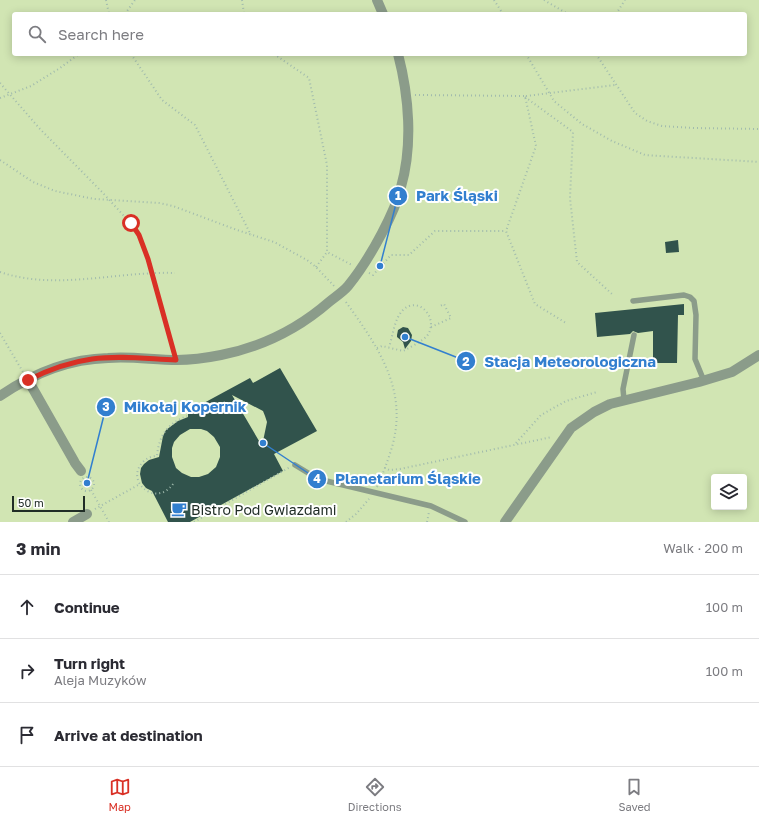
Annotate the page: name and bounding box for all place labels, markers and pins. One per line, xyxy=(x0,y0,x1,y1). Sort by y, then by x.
callout: Park Śląski xyxy=(388,182,505,209)
callout: Stacja Meteorologiczna xyxy=(456,348,663,375)
callout: Mikołaj Kopernik xyxy=(96,393,255,420)
callout: Planetarium Śląskie xyxy=(307,465,489,492)
cafe icon: Bistro Pod Gwiazdami xyxy=(170,500,188,518)
place label: Bistro Pod Gwiazdami xyxy=(191,501,337,518)

